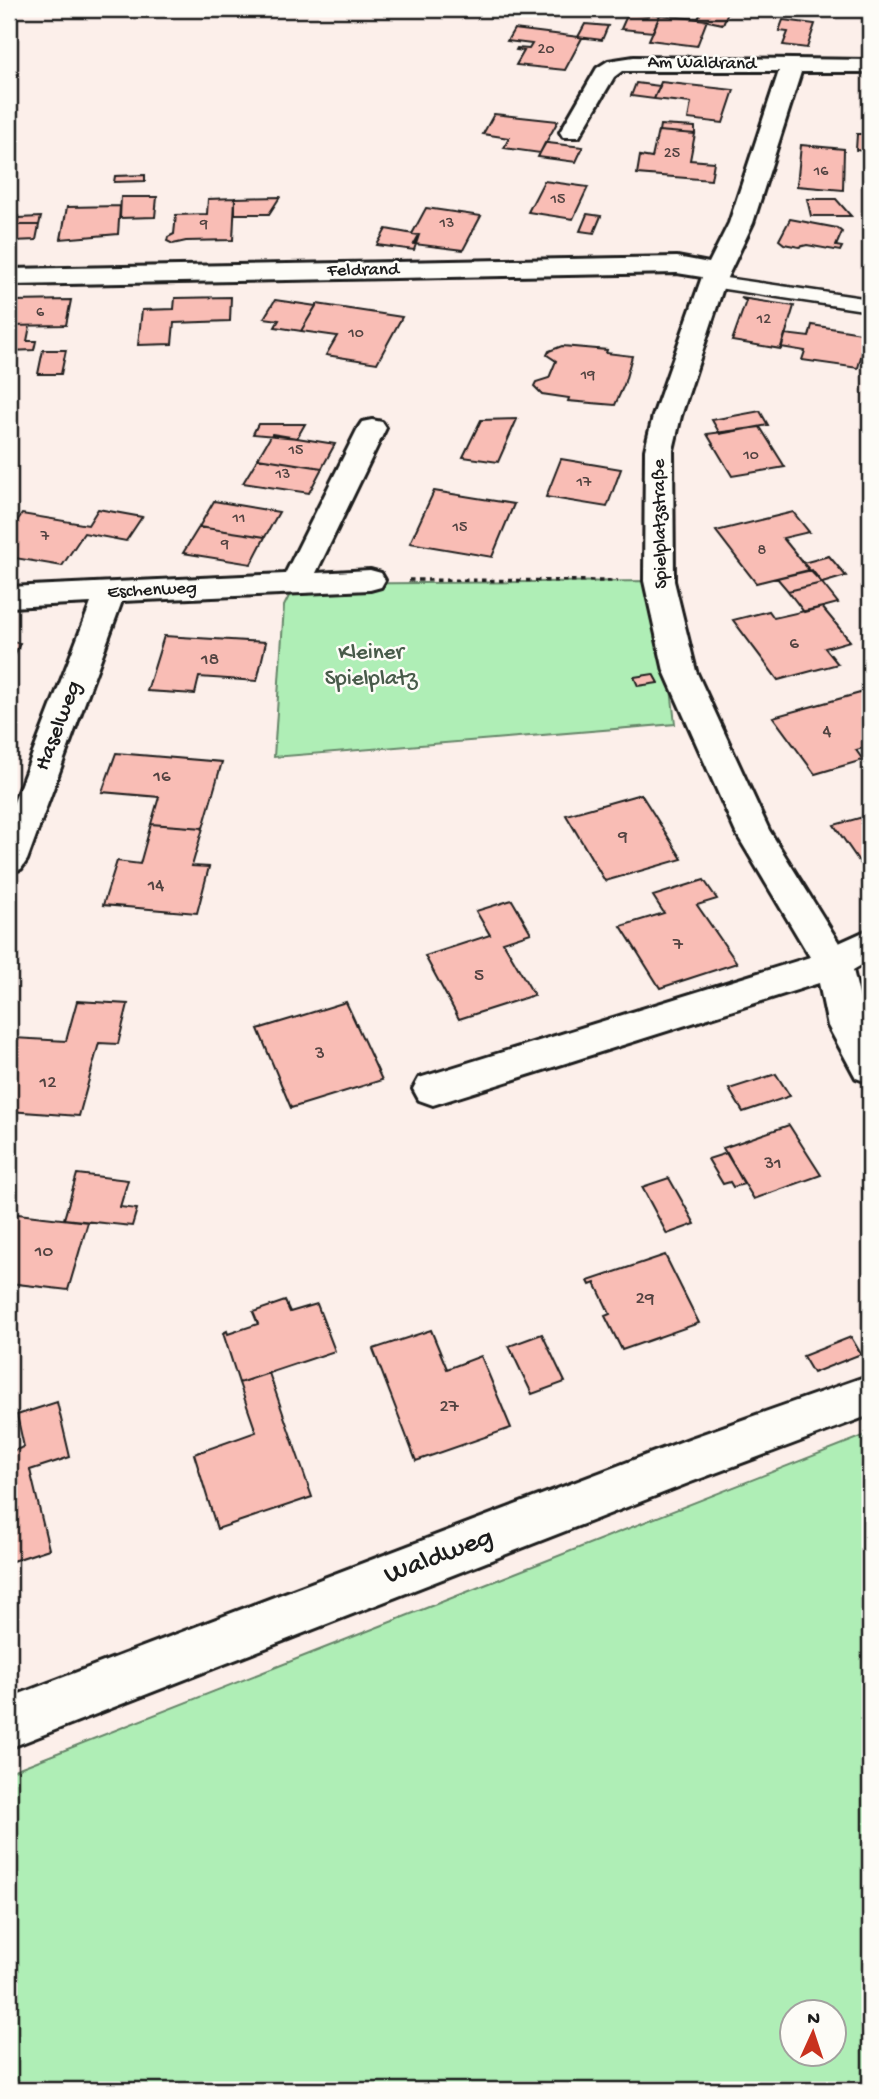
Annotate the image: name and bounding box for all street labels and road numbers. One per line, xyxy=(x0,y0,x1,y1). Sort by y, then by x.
street label: Am Waldrand xyxy=(647,52,758,76)
street label: Feldrand xyxy=(326,259,401,283)
street label: Spielplatzstraße xyxy=(648,459,674,589)
street label: Eschenweg xyxy=(107,577,198,605)
street label: Haselweg xyxy=(30,677,88,775)
street label: Waldweg xyxy=(380,1521,498,1593)

